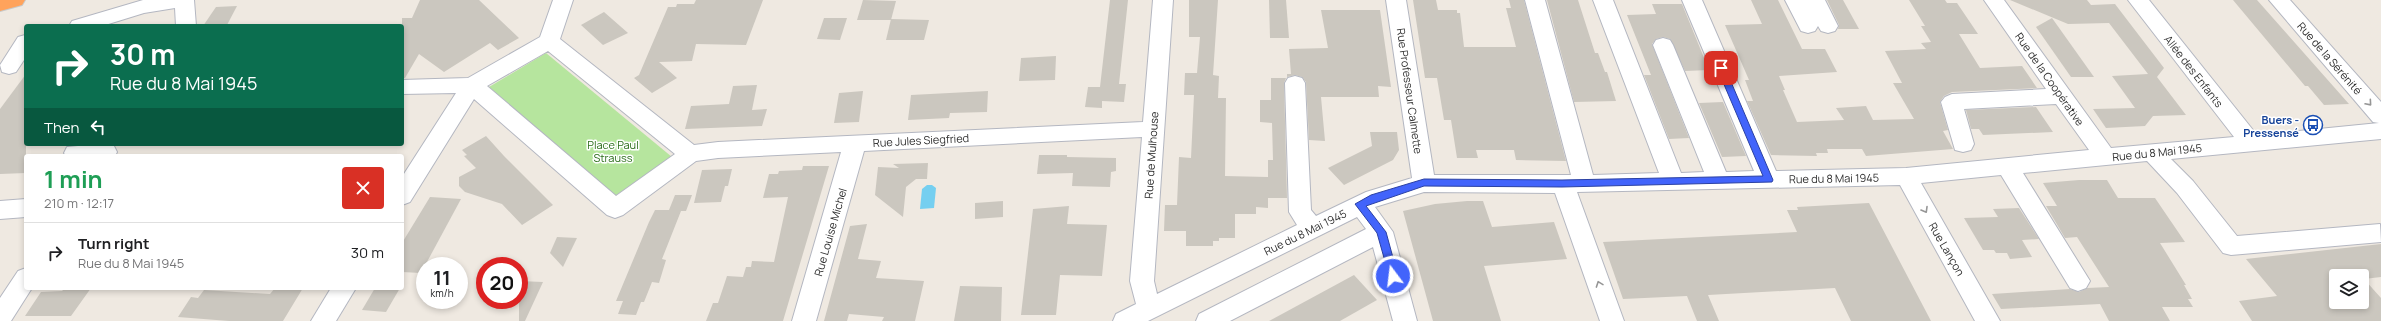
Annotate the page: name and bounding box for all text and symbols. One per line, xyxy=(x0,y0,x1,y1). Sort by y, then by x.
street label: Rue de la Sérénité xyxy=(2294,19,2366,98)
street label: Rue Professeur Calmette xyxy=(1394,27,1426,155)
street label: Rue de la Coopérative xyxy=(2012,29,2088,129)
street label: Allée des Enfants xyxy=(2161,32,2227,110)
text: 30 m xyxy=(110,35,175,73)
icon: right xyxy=(44,40,96,92)
pin xyxy=(1704,51,1738,85)
icon: arrive xyxy=(1710,57,1732,79)
text: Rue du 8 Mai 1945 xyxy=(110,71,257,95)
one-way arrow xyxy=(2365,98,2372,105)
street label: Rue de Mulhouse xyxy=(1140,110,1162,199)
place label: Buers - Pressensé xyxy=(2243,112,2299,140)
bus stop icon: Buers - Pressensé xyxy=(2302,114,2324,136)
icon: left xyxy=(87,116,109,138)
text: Then xyxy=(44,117,79,138)
street label: Rue Jules Siegfried xyxy=(872,130,970,150)
park label: Place Paul Strauss xyxy=(587,137,639,165)
street label: Rue du 8 Mai 1945 xyxy=(2111,140,2203,164)
text: 1 min xyxy=(44,162,103,195)
button: close xyxy=(342,167,384,209)
street label: Rue du 8 Mai 1945 xyxy=(1789,170,1879,186)
street label: Rue Louise Michel xyxy=(810,186,850,278)
text: 210 m · 12:17 xyxy=(44,194,114,212)
street label: Rue du 8 Mai 1945 xyxy=(1261,206,1349,258)
one-way arrow xyxy=(1920,206,1928,213)
street label: Rue Lançon xyxy=(1926,220,1968,278)
text: Turn right xyxy=(78,233,149,254)
icon: right xyxy=(44,242,66,264)
text: 30 m xyxy=(351,242,384,263)
text: Rue du 8 Mai 1945 xyxy=(78,254,184,272)
position arrow xyxy=(1372,255,1414,297)
speed limit sign: 20 xyxy=(476,257,528,309)
text: 11 xyxy=(433,264,451,291)
map controls xyxy=(2329,269,2369,309)
button: layers xyxy=(2329,269,2369,309)
one-way arrow xyxy=(1595,281,1604,288)
text: km/h xyxy=(430,286,454,300)

